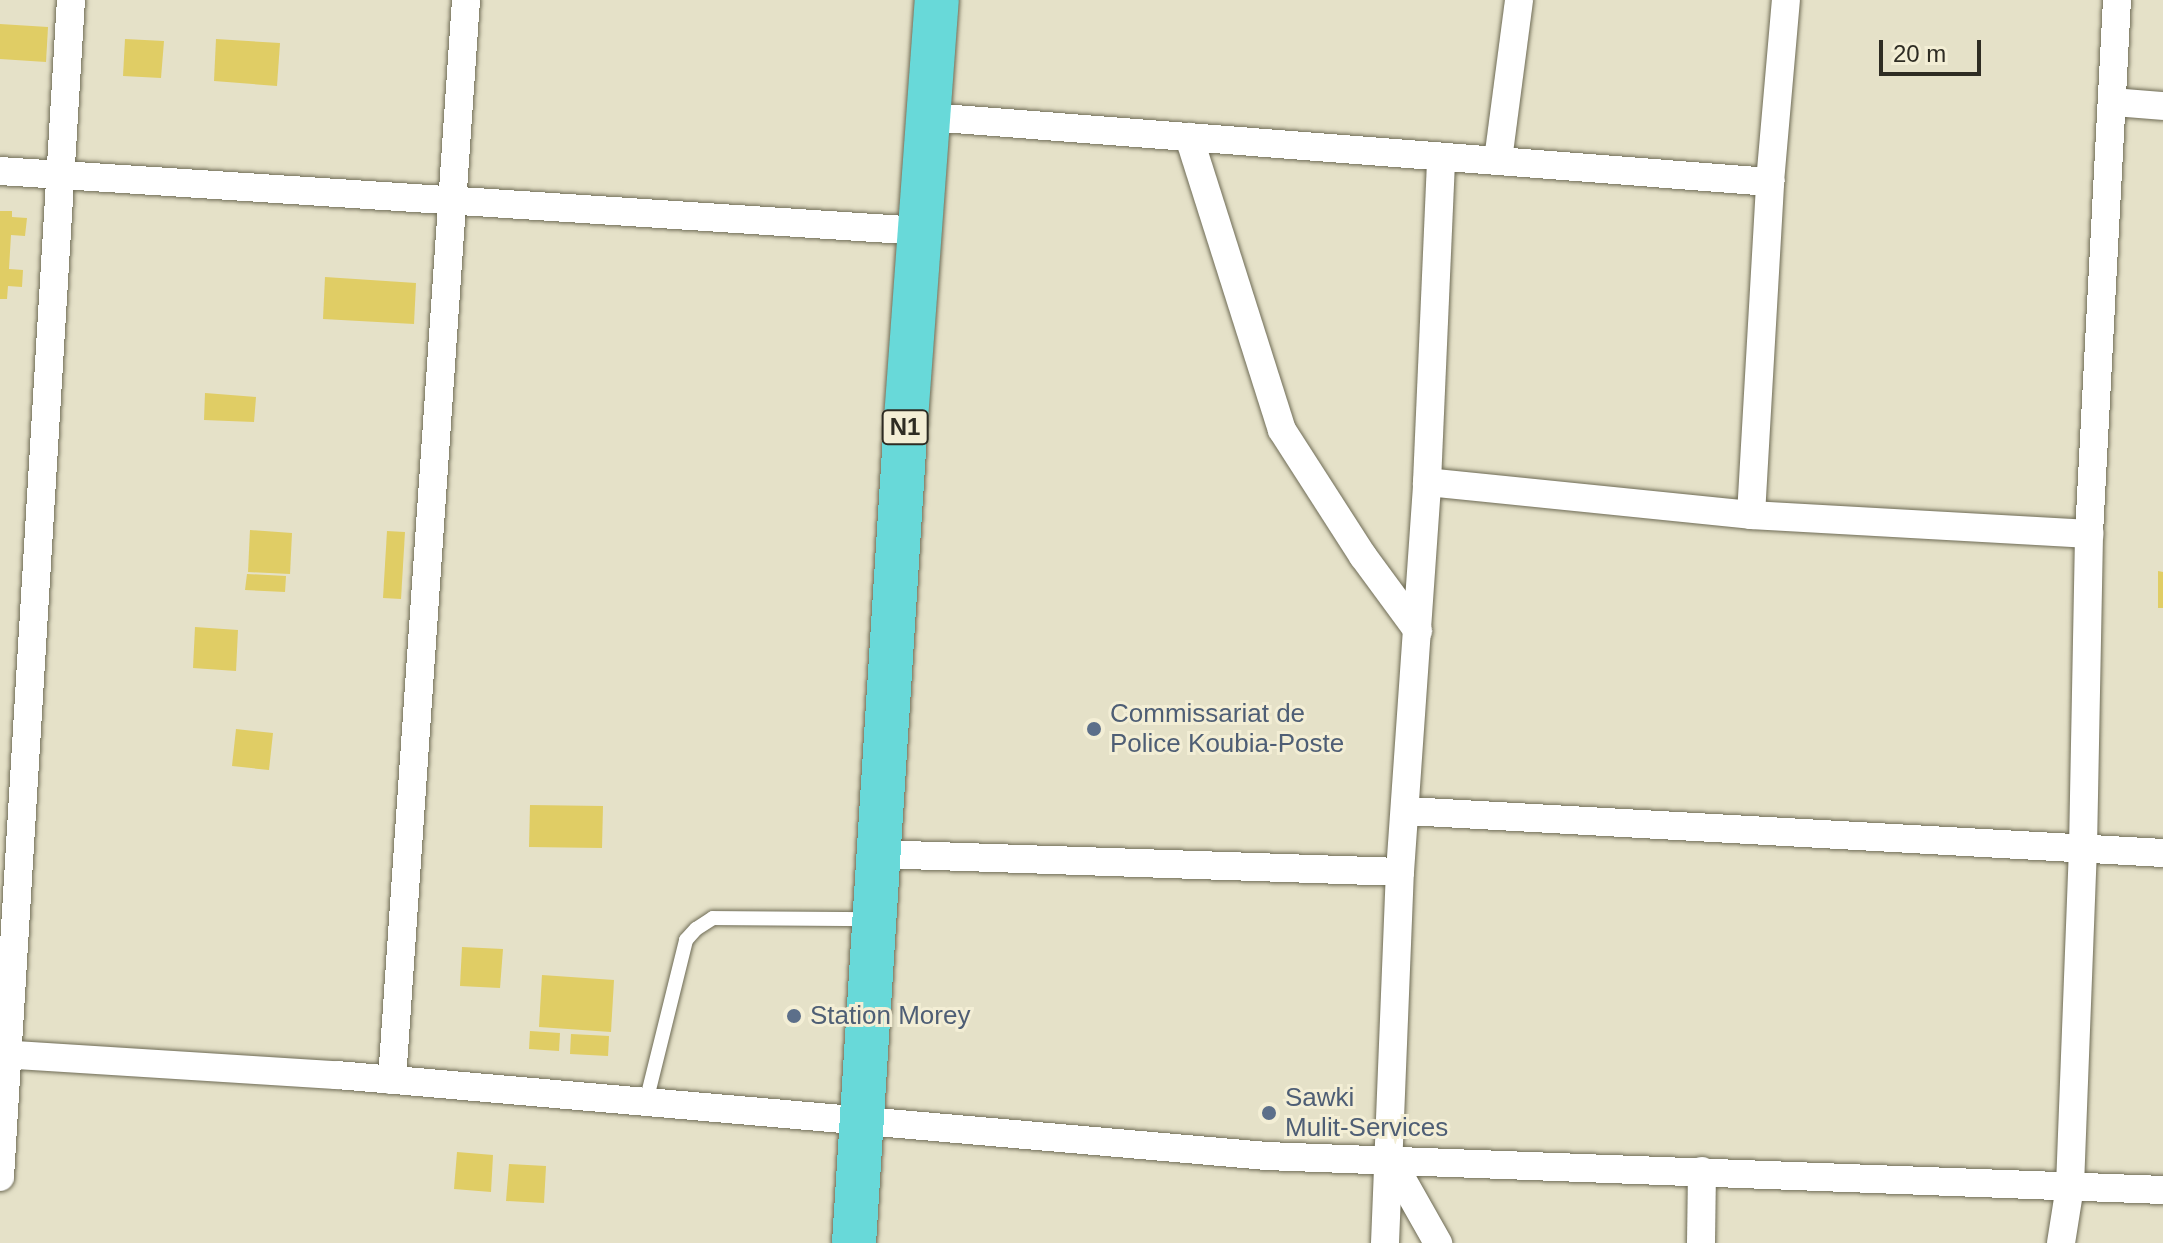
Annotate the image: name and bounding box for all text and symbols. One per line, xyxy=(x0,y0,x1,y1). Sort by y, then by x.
scale bar xyxy=(1883,24,1985,74)
text: 20 m xyxy=(1893,40,1946,67)
road number: N1 xyxy=(881,407,929,447)
place label: Commissariat de Police Koubia-Poste xyxy=(1110,698,1344,760)
marker: Commissariat de Police Koubia-Poste xyxy=(1085,720,1103,738)
place label: Station Morey xyxy=(810,1000,970,1032)
marker: Station Morey xyxy=(785,1007,803,1025)
place label: Sawki Mulit-Services xyxy=(1285,1082,1448,1144)
marker: Sawki Mulit-Services xyxy=(1260,1104,1278,1122)

